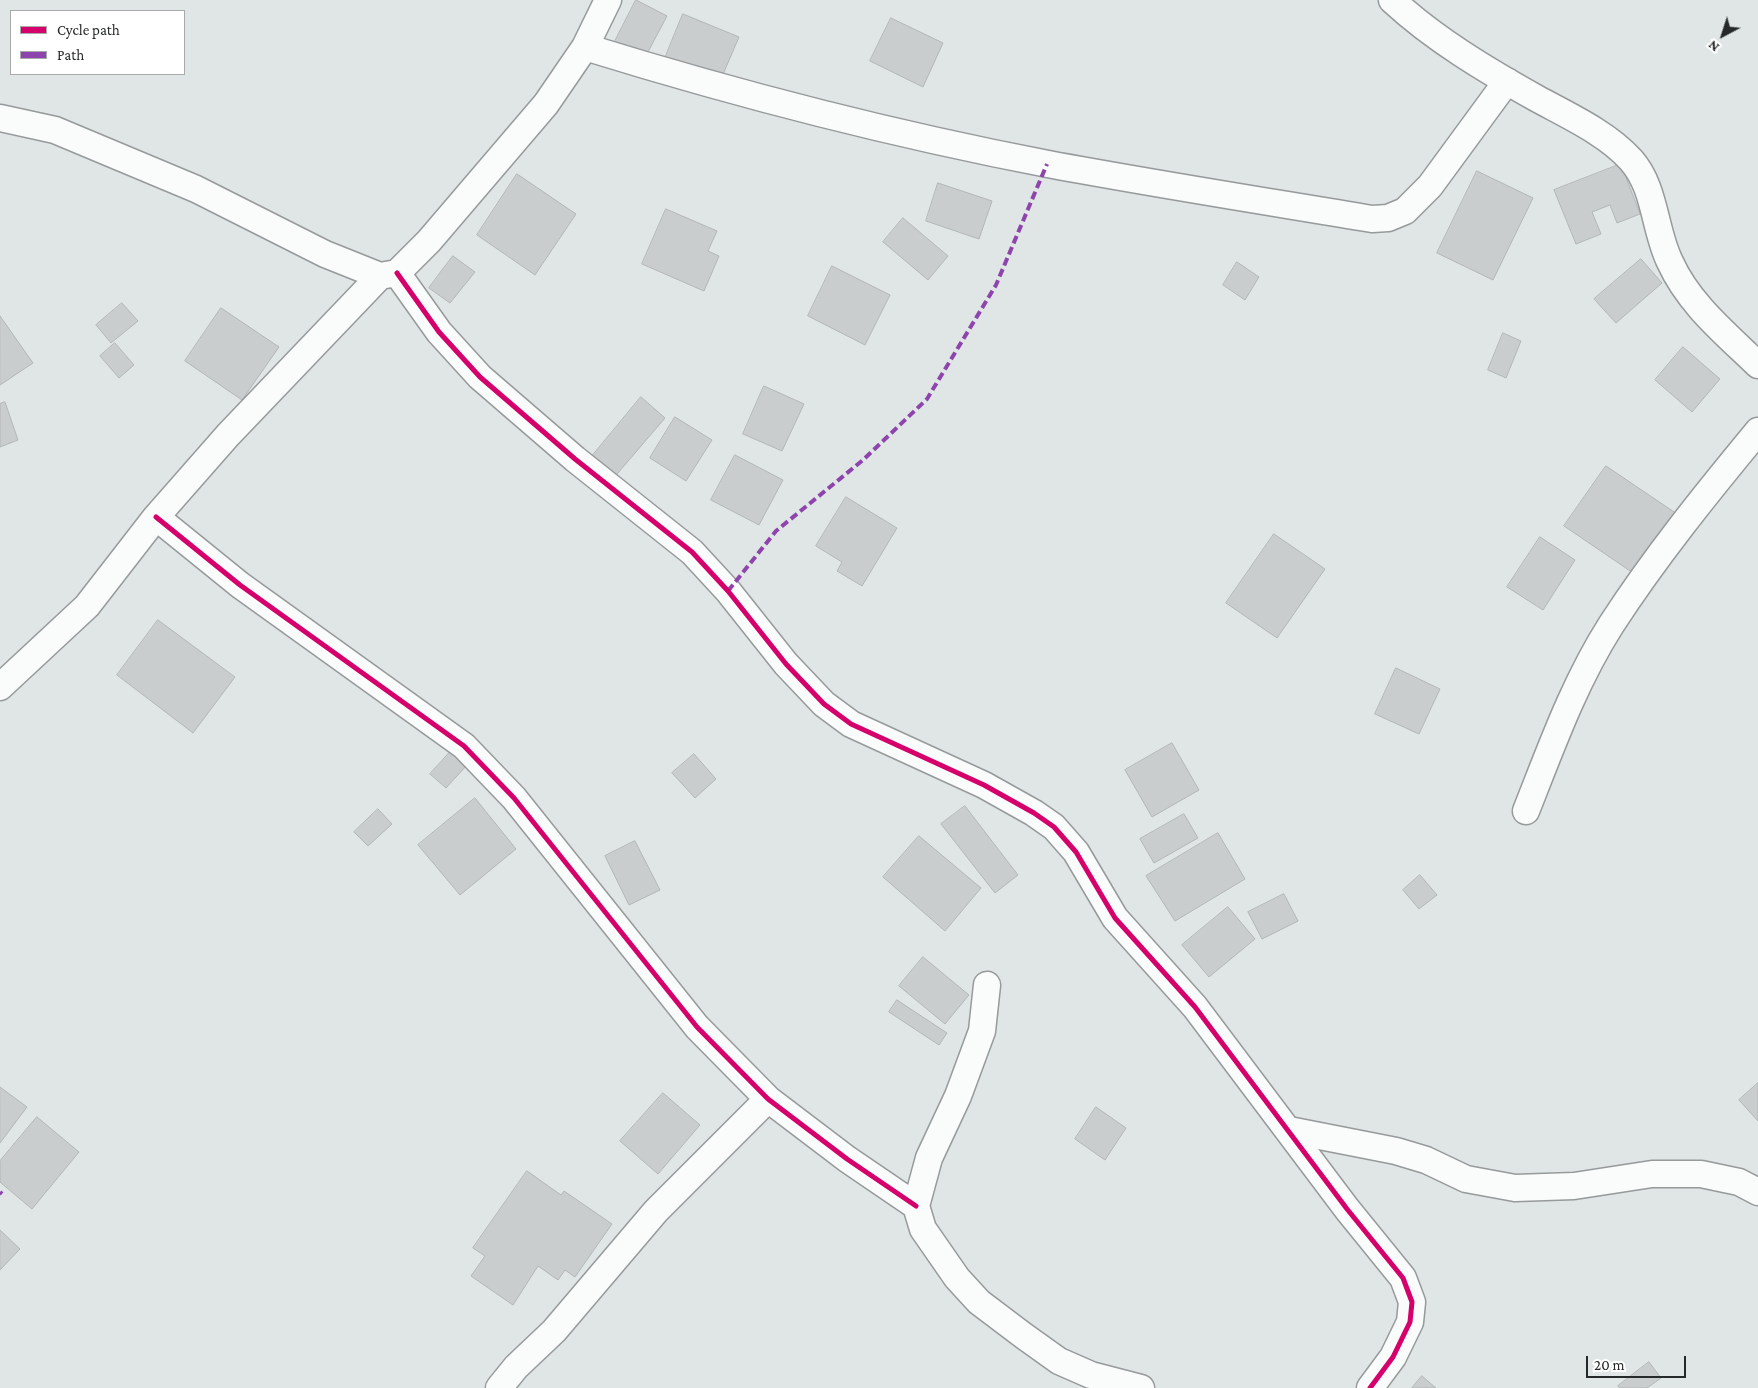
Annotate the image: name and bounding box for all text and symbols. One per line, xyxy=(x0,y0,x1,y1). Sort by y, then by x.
legend xyxy=(10,10,185,75)
north arrow xyxy=(1698,10,1748,60)
text: Cycle path xyxy=(57,22,120,38)
text: N xyxy=(1705,37,1722,56)
text: Path xyxy=(57,47,84,63)
scale bar xyxy=(1588,1346,1688,1378)
text: 20 m xyxy=(1594,1357,1625,1373)

